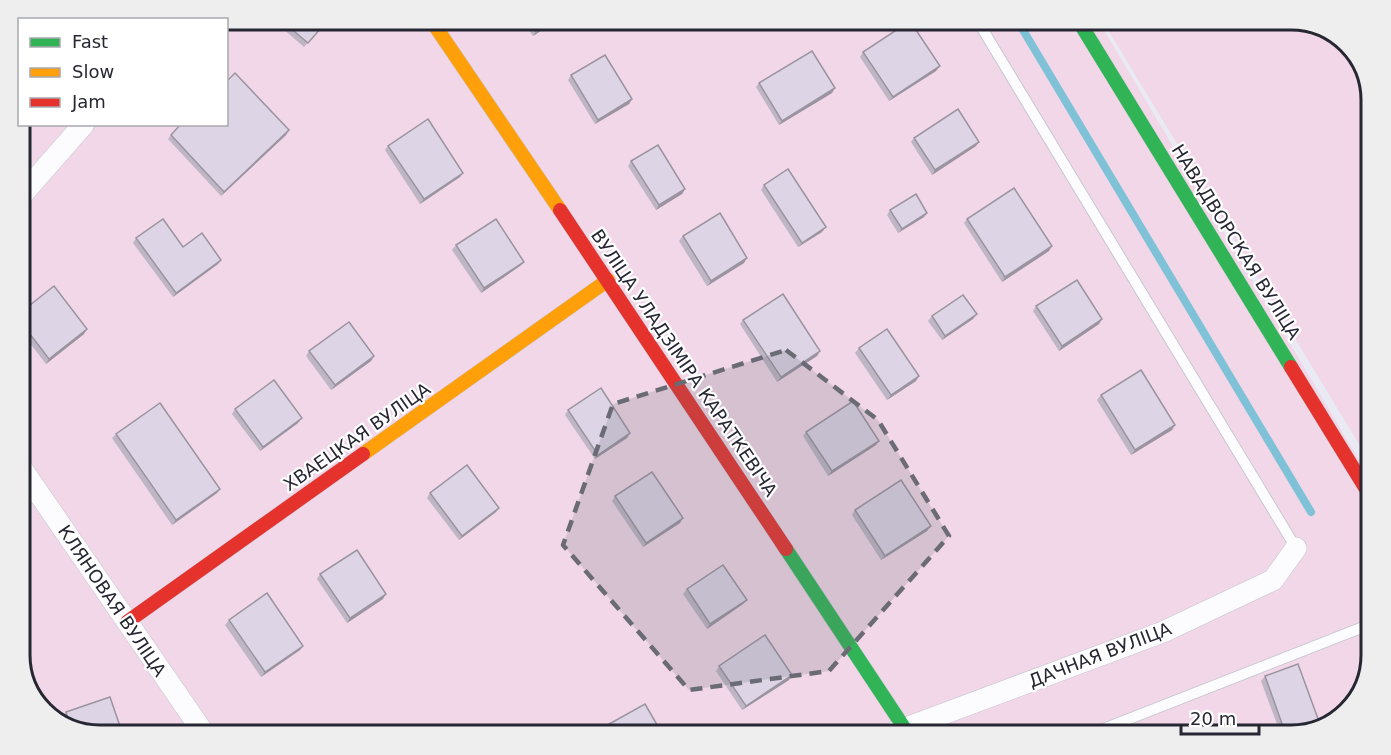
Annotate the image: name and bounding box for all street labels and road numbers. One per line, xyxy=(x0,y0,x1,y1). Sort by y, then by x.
street label: НАВАДВОРСКАЯ ВУЛІЦА xyxy=(1168,140,1306,344)
street label: ВУЛІЦА УЛАДЗІМІРА КАРАТКЕВІЧА xyxy=(587,225,782,501)
street label: ХВАЕЦКАЯ ВУЛІЦА xyxy=(279,378,435,495)
street label: КЛЯНОВАЯ ВУЛІЦА xyxy=(54,521,171,681)
street label: ДАЧНАЯ ВУЛІЦА xyxy=(1025,617,1175,691)

